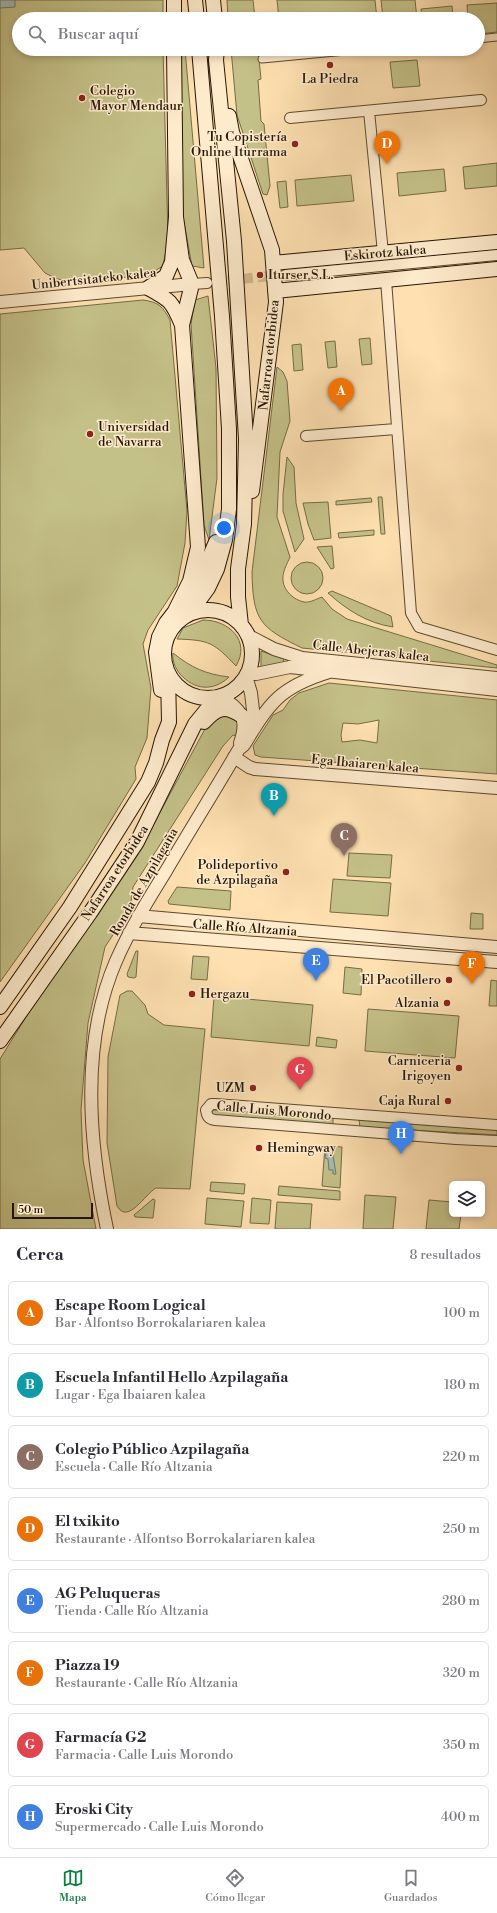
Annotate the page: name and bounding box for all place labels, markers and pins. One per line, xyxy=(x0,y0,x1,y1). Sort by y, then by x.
marker: La Piedra xyxy=(325,60,335,70)
place label: La Piedra xyxy=(301,71,359,87)
place label: Colegio Mayor Mendaur xyxy=(90,83,183,114)
marker: Colegio Mayor Mendaur xyxy=(77,93,87,103)
place label: Tu Copistería Online Iturrama xyxy=(191,129,287,160)
pin: D xyxy=(374,131,400,164)
marker: Tu Copistería Online Iturrama xyxy=(290,139,300,149)
place label: Iturser S.L. xyxy=(268,267,333,283)
marker: Iturser S.L. xyxy=(255,270,265,280)
pin: A xyxy=(328,378,354,411)
place label: Universidad de Navarra xyxy=(98,419,170,450)
marker: Universidad de Navarra xyxy=(85,429,95,439)
pin: B xyxy=(261,783,287,816)
pin: C xyxy=(331,823,357,856)
place label: Polideportivo de Azpilagaña xyxy=(196,857,278,888)
marker: Polideportivo de Azpilagaña xyxy=(281,867,291,877)
pin: E xyxy=(303,948,329,981)
pin: F xyxy=(459,951,485,984)
place label: El Pacotillero xyxy=(361,972,441,988)
marker: El Pacotillero xyxy=(444,975,454,985)
place label: Hergazu xyxy=(200,986,250,1002)
marker: Hergazu xyxy=(187,989,197,999)
place label: Alzania xyxy=(394,995,439,1011)
marker: Alzania xyxy=(442,998,452,1008)
place label: Carniceria Irigoyen xyxy=(388,1053,451,1084)
pin: G xyxy=(287,1057,313,1090)
marker: Carniceria Irigoyen xyxy=(454,1063,464,1073)
place label: UZM xyxy=(216,1080,245,1096)
marker: UZM xyxy=(248,1083,258,1093)
place label: Caja Rural xyxy=(379,1093,440,1109)
marker: Caja Rural xyxy=(443,1096,453,1106)
pin: H xyxy=(388,1121,414,1154)
place label: Hemingway xyxy=(267,1140,337,1156)
marker: Hemingway xyxy=(254,1143,264,1153)

